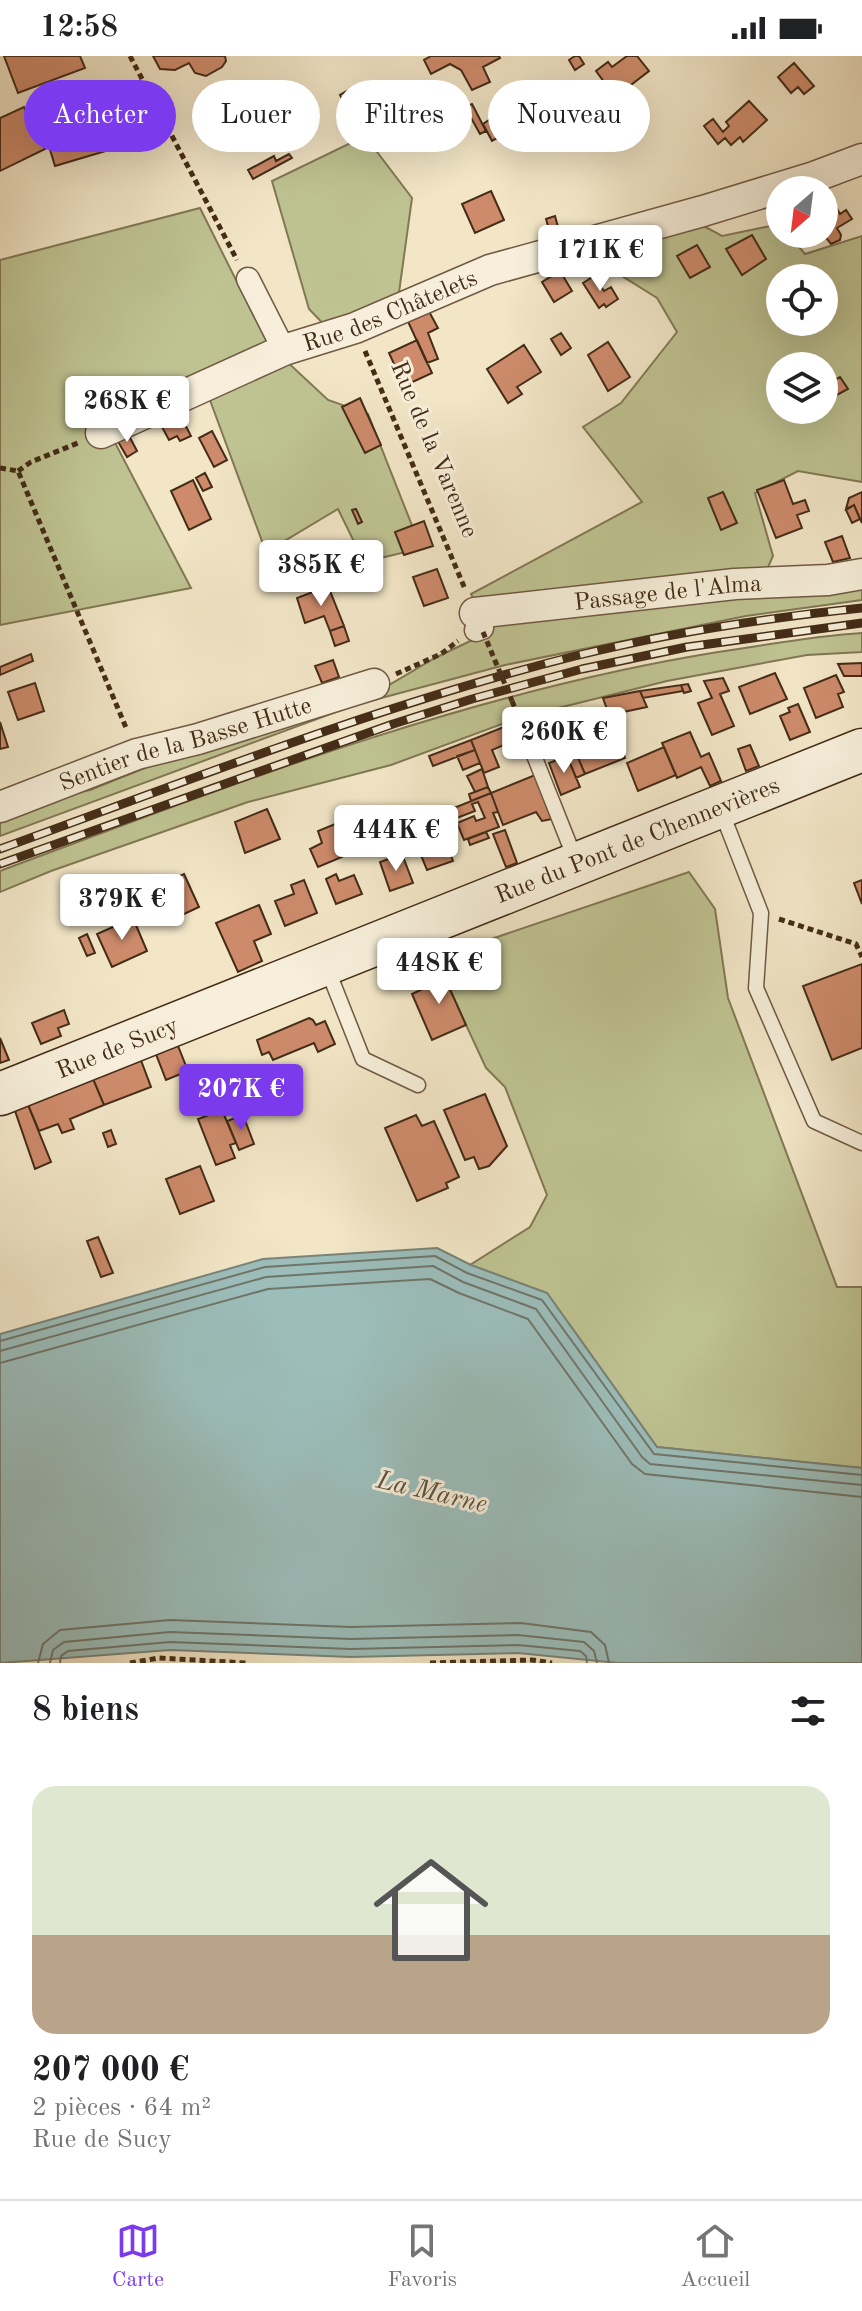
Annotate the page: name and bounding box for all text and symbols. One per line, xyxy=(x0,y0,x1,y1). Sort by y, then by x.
text: 12:58 xyxy=(40,13,118,43)
chip: Acheter xyxy=(24,80,176,152)
chip: Louer xyxy=(192,80,320,152)
chip: Filtres xyxy=(336,80,472,152)
chip: Nouveau xyxy=(488,80,650,152)
north arrow xyxy=(766,176,838,248)
map controls xyxy=(766,176,838,424)
pin: 171K € xyxy=(535,225,665,293)
text: 171K € xyxy=(556,238,644,264)
button: locate xyxy=(766,264,838,336)
street label: Rue des Châtelets xyxy=(301,267,481,357)
button: layers xyxy=(766,352,838,424)
street label: Rue de la Varenne xyxy=(385,358,481,542)
pin: 268K € xyxy=(62,376,192,444)
text: 268K € xyxy=(83,389,171,415)
pin: 385K € xyxy=(256,540,386,608)
text: 385K € xyxy=(277,553,365,579)
street label: Passage de l'Alma xyxy=(573,573,763,616)
street label: Sentier de la Basse Hutte xyxy=(56,694,315,797)
pin: 260K € xyxy=(499,707,629,775)
text: 260K € xyxy=(520,720,608,746)
street label: Rue du Pont de Chennevières xyxy=(492,774,784,909)
pin: 444K € xyxy=(331,805,461,873)
text: 444K € xyxy=(352,818,440,844)
pin: 379K € xyxy=(57,874,187,942)
text: 379K € xyxy=(78,887,166,913)
pin: 448K € xyxy=(374,938,504,1006)
text: 448K € xyxy=(395,951,483,977)
street label: Rue de Sucy xyxy=(53,1014,182,1084)
pin: 207K € xyxy=(176,1064,306,1132)
text: 207K € xyxy=(197,1077,285,1103)
water label: La Marne xyxy=(373,1467,489,1518)
icon: filters xyxy=(786,1689,830,1733)
text: 8 biens xyxy=(32,1694,139,1728)
icon: home xyxy=(359,1838,503,1982)
text: 207 000 € xyxy=(32,2054,189,2088)
text: 2 pièces · 64 m² xyxy=(32,2095,211,2121)
text: Rue de Sucy xyxy=(32,2127,172,2153)
tab: Carte xyxy=(112,2219,164,2294)
tab: Favoris xyxy=(388,2219,457,2294)
tab: Accueil xyxy=(681,2219,750,2294)

